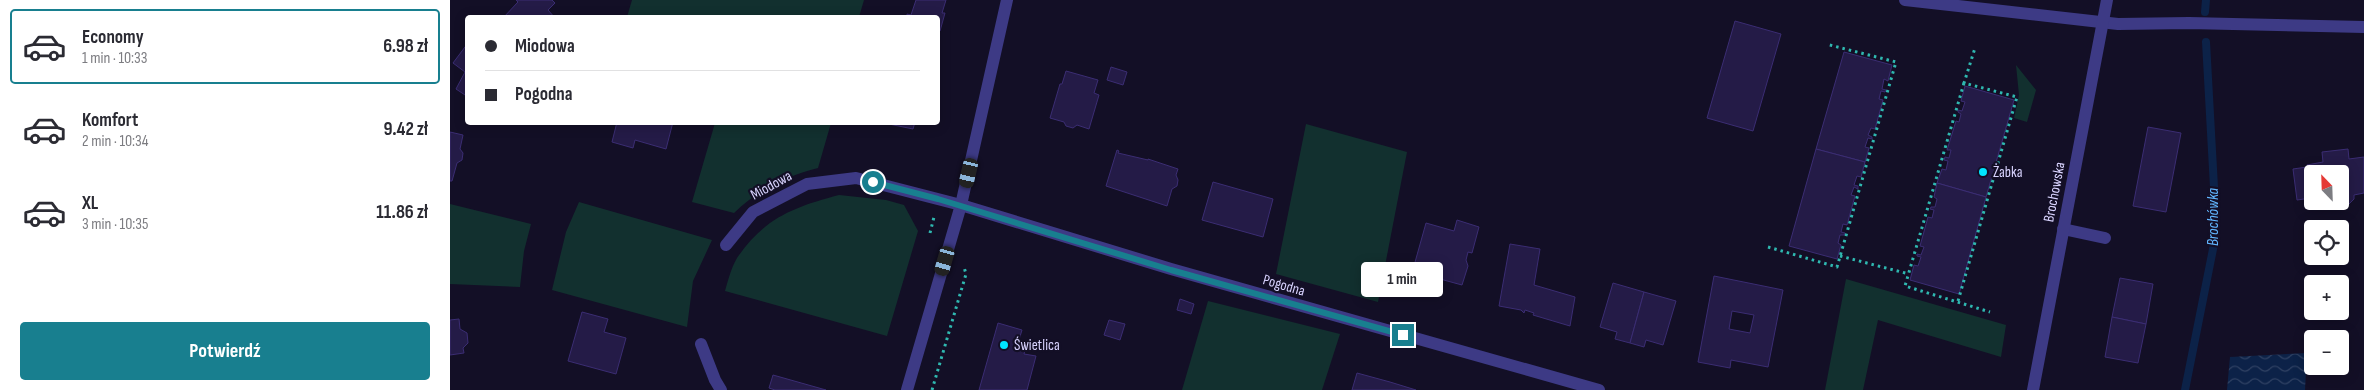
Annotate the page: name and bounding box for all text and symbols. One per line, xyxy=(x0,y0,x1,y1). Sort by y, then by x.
icon: car xyxy=(22,24,67,69)
text: Economy xyxy=(82,26,144,49)
text: 6.98 zł xyxy=(383,35,428,58)
text: Miodowa xyxy=(515,35,575,58)
text: 1 min · 10:33 xyxy=(82,49,148,68)
text: Pogodna xyxy=(515,83,573,106)
icon: car xyxy=(22,107,67,152)
text: Komfort xyxy=(82,109,138,132)
text: 9.42 zł xyxy=(383,118,428,141)
text: 2 min · 10:34 xyxy=(82,132,149,151)
car xyxy=(958,157,979,189)
street label: Brochowska xyxy=(2039,160,2070,224)
place label: Żabka xyxy=(1993,163,2023,182)
north arrow xyxy=(2304,165,2349,210)
map controls xyxy=(2304,165,2349,375)
street label: Miodowa xyxy=(747,166,795,204)
marker: Żabka xyxy=(1977,166,1989,178)
route start xyxy=(862,171,884,193)
water label: Brochówka xyxy=(2204,187,2223,246)
icon: car xyxy=(22,190,67,235)
text: XL xyxy=(82,192,98,215)
text: 11.86 zł xyxy=(376,201,428,224)
text: 3 min · 10:35 xyxy=(82,215,148,234)
button: locate xyxy=(2304,220,2349,265)
car xyxy=(933,245,956,277)
callout: 1 min xyxy=(1362,262,1444,298)
street label: Pogodna xyxy=(1261,270,1307,301)
text: 1 min xyxy=(1387,270,1417,289)
button: + xyxy=(2304,275,2349,320)
button: Potwierdź xyxy=(20,322,430,380)
route end xyxy=(1392,324,1414,346)
button: − xyxy=(2304,330,2349,375)
place label: Świetlica xyxy=(1014,336,1060,355)
marker: Świetlica xyxy=(998,339,1010,351)

